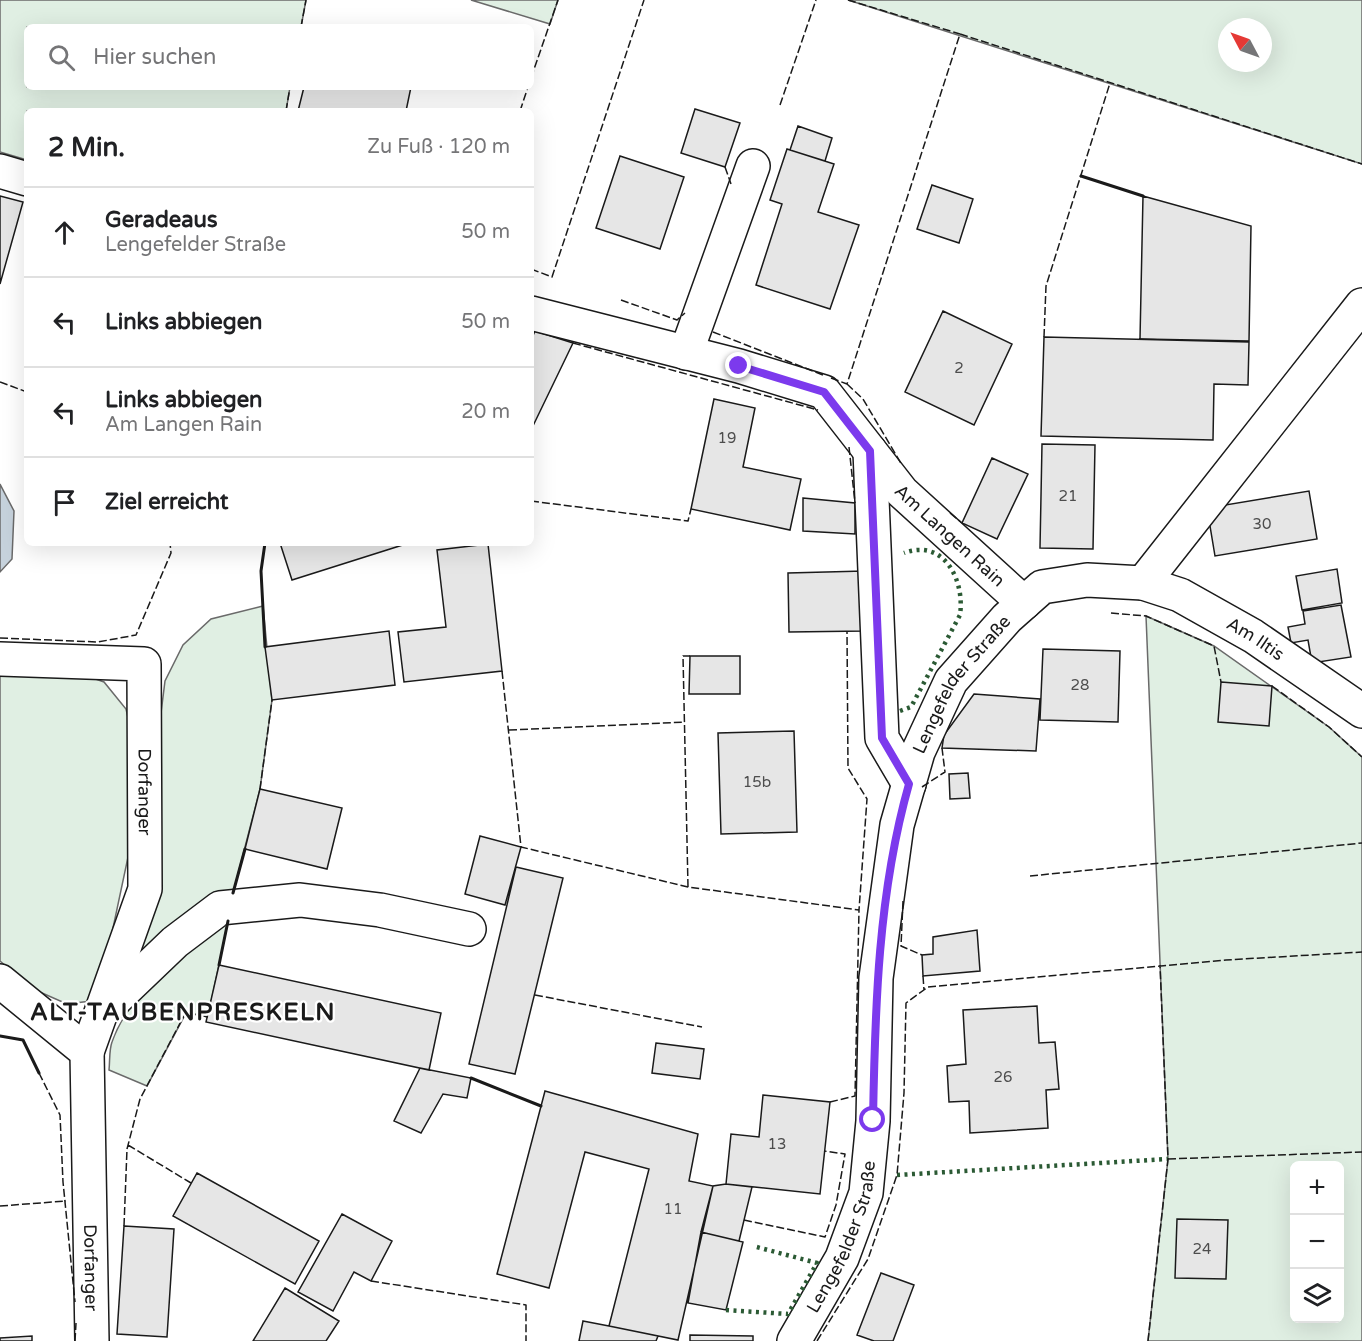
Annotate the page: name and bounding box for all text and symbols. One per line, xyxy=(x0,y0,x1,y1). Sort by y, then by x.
north arrow xyxy=(1218,18,1272,72)
search box xyxy=(24,24,534,90)
icon: search xyxy=(45,41,78,74)
text: Hier suchen xyxy=(93,44,216,70)
text: 2 Min. xyxy=(48,132,125,163)
text: Zu Fuß · 120 m xyxy=(367,135,510,159)
text: Geradeaus xyxy=(105,207,217,233)
icon: ahead xyxy=(48,216,81,249)
text: 50 m xyxy=(461,220,510,244)
text: Lengefelder Straße xyxy=(105,233,286,257)
icon: left xyxy=(48,306,81,339)
text: Links abbiegen xyxy=(105,309,263,335)
text: 50 m xyxy=(461,310,510,334)
route end xyxy=(725,352,751,378)
house number: 2 xyxy=(954,359,964,377)
text: Links abbiegen xyxy=(105,387,263,413)
icon: left xyxy=(48,396,81,429)
text: 20 m xyxy=(461,400,510,424)
text: Am Langen Rain xyxy=(105,413,262,437)
house number: 19 xyxy=(718,429,736,447)
street label: Am Langen Rain xyxy=(890,480,1010,591)
icon: arrive xyxy=(48,486,81,519)
house number: 21 xyxy=(1059,487,1077,505)
text: Ziel erreicht xyxy=(105,489,228,515)
house number: 30 xyxy=(1253,515,1271,533)
street label: Lengefelder Straße xyxy=(908,611,1015,757)
street label: Am Iltis xyxy=(1223,612,1288,665)
house number: 28 xyxy=(1071,676,1089,694)
street label: Dorfanger xyxy=(133,748,156,836)
house number: 15b xyxy=(743,773,771,791)
district label: ALT-TAUBENPRESKELN xyxy=(30,998,336,1027)
house number: 26 xyxy=(994,1068,1012,1086)
route start xyxy=(859,1106,885,1132)
house number: 13 xyxy=(768,1135,786,1153)
street label: Lengefelder Straße xyxy=(802,1160,880,1317)
map controls xyxy=(1290,1161,1344,1323)
button: + xyxy=(1290,1161,1344,1215)
house number: 11 xyxy=(664,1200,682,1218)
button: − xyxy=(1290,1215,1344,1269)
street label: Dorfanger xyxy=(79,1224,102,1312)
house number: 24 xyxy=(1193,1240,1211,1258)
button: layers xyxy=(1290,1269,1344,1323)

